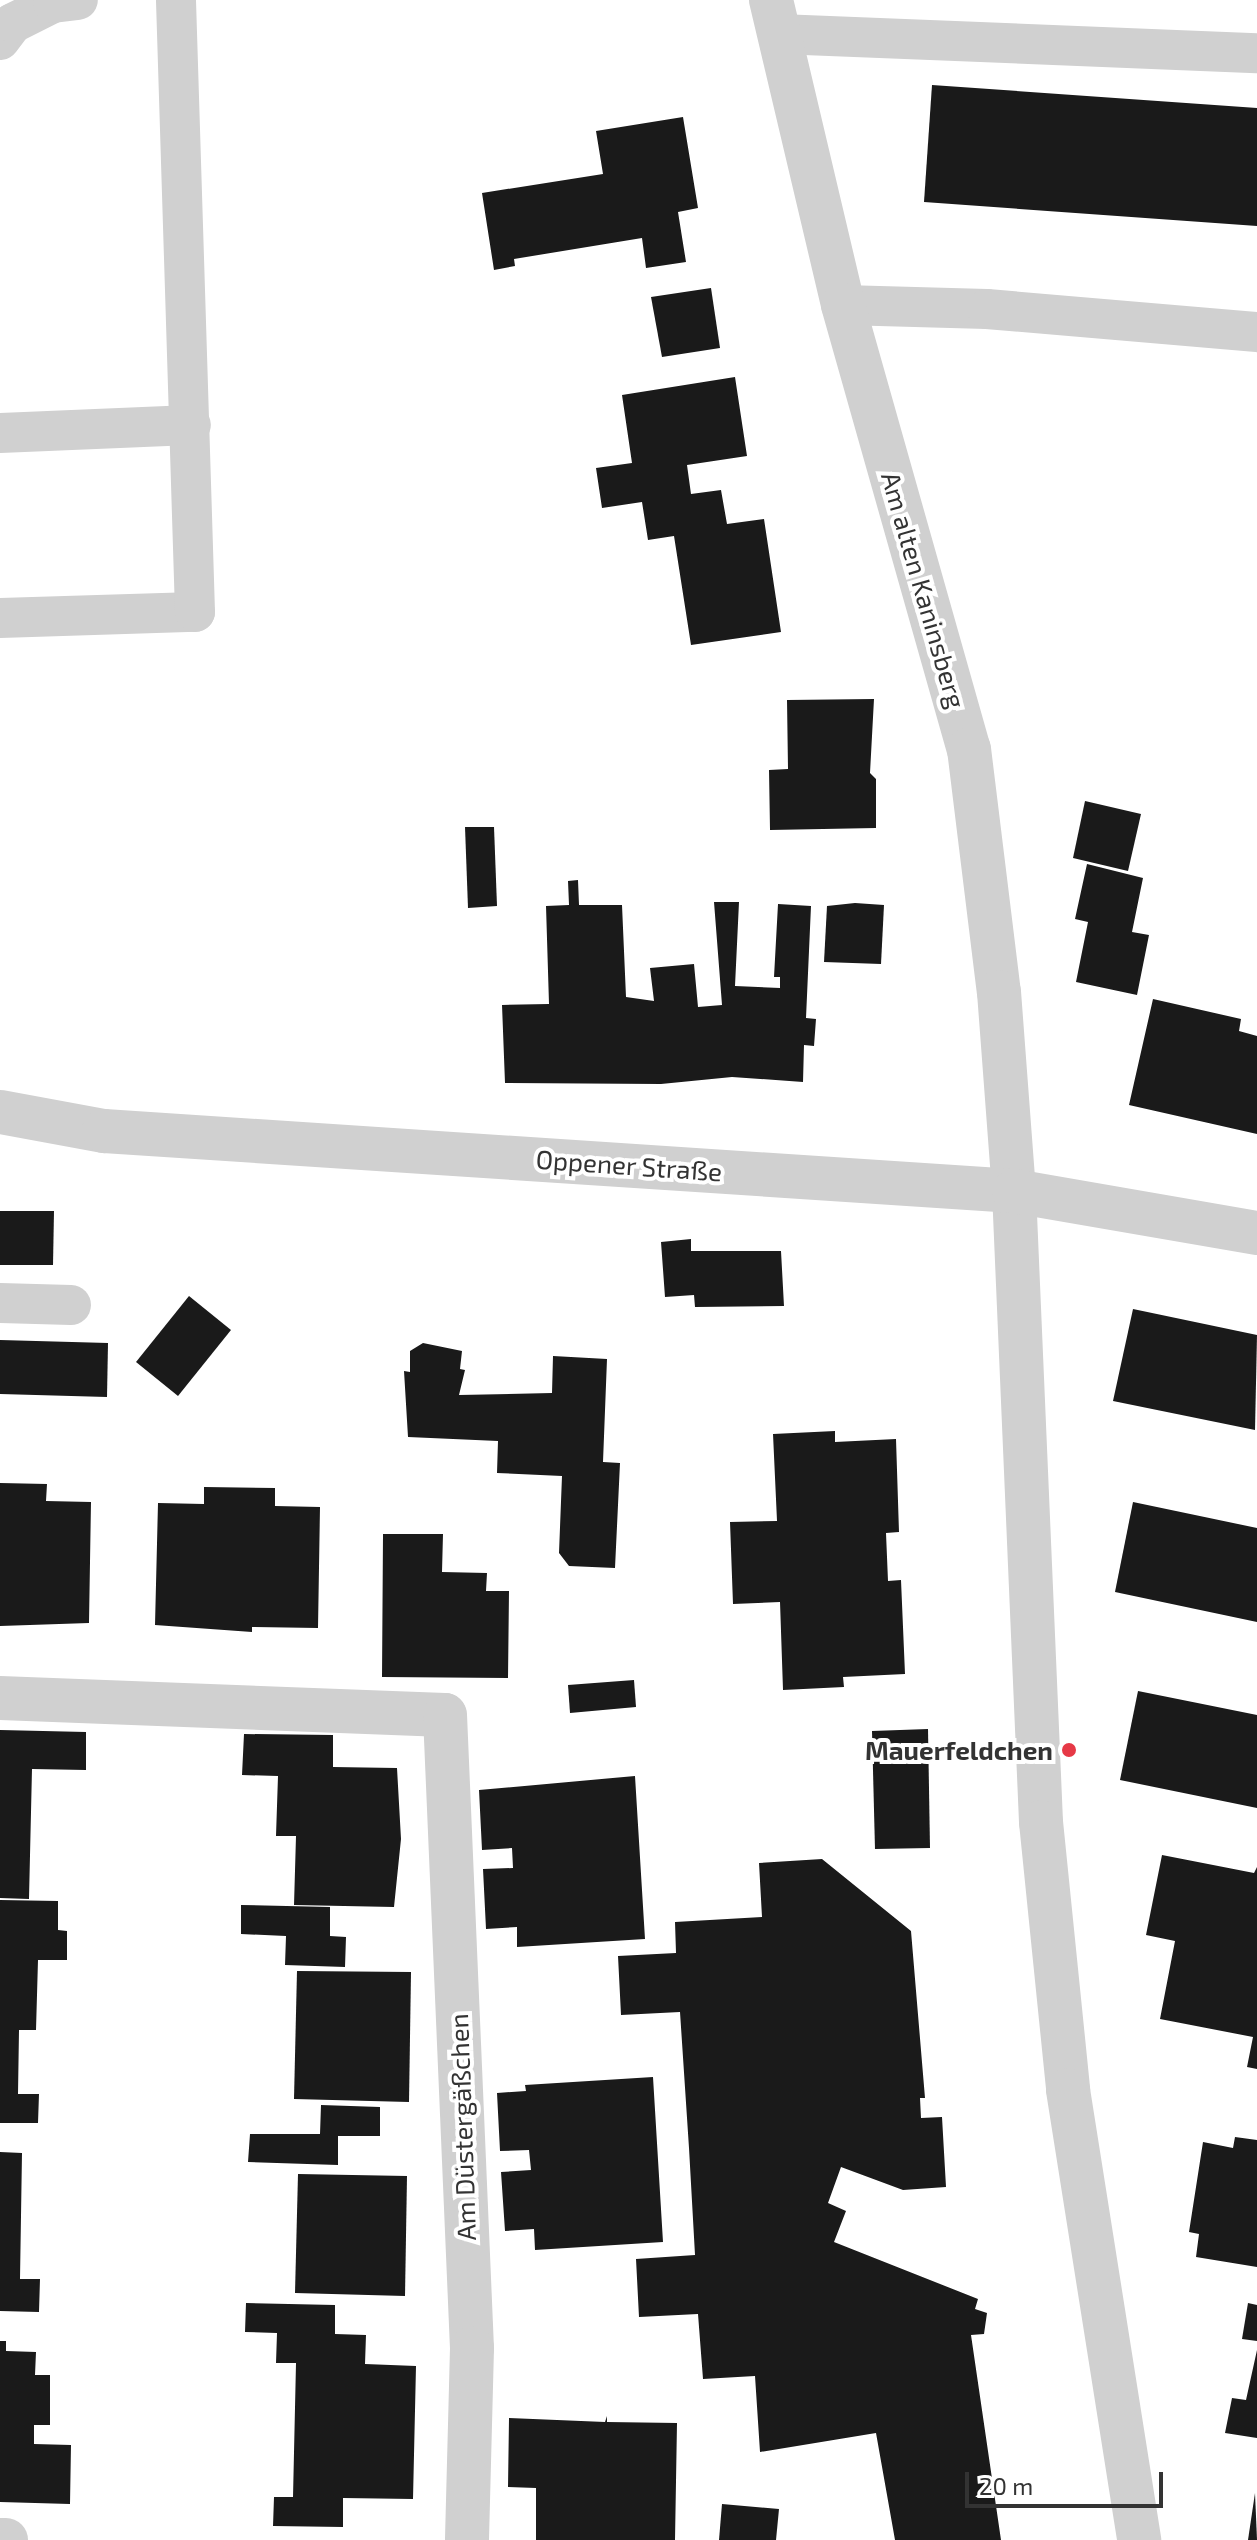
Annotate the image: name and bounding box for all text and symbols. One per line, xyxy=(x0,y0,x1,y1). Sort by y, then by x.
street label: Am alten Kaninsberg xyxy=(875,468,973,712)
street label: Oppener Straße xyxy=(534,1143,724,1187)
place label: Mauerfeldchen xyxy=(865,1734,1053,1766)
marker: Mauerfeldchen xyxy=(1060,1741,1078,1759)
street label: Am Düstergäßchen xyxy=(442,2013,482,2241)
scale bar xyxy=(969,2456,1167,2506)
text: 20 m xyxy=(979,2471,1033,2500)

